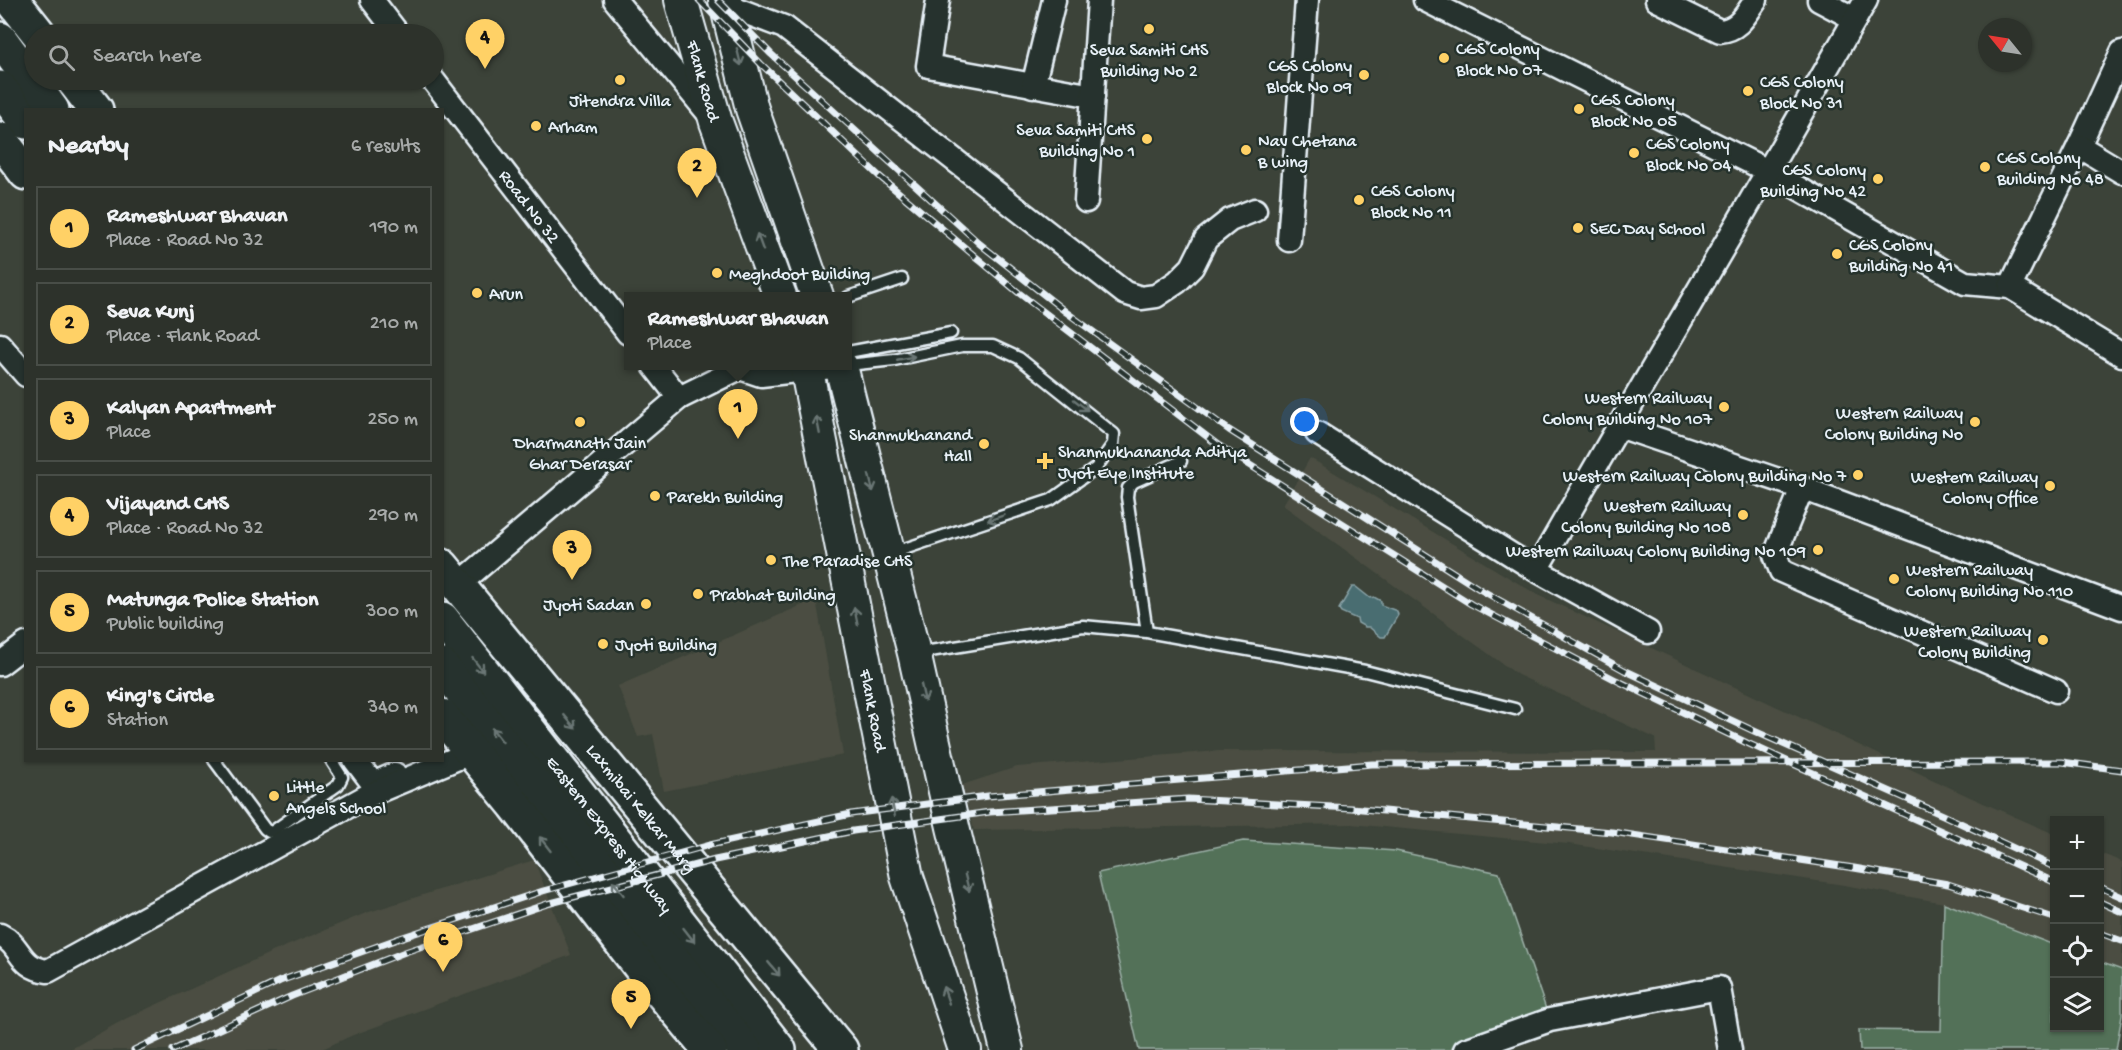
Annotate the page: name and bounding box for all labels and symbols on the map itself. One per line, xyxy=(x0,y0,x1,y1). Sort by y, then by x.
north arrow xyxy=(1978,18,2032,72)
pin: 4 xyxy=(466,20,504,69)
marker: Seva Samiti CHS Building No 2 xyxy=(1142,22,1156,36)
street label: Flank Road xyxy=(680,37,724,126)
place label: CGS Colony Block No 07 xyxy=(1455,40,1542,82)
place label: Seva Samiti CHS Building No 2 xyxy=(1090,41,1209,83)
one-way arrow xyxy=(733,47,745,66)
marker: CGS Colony Block No 07 xyxy=(1437,51,1451,65)
place label: CGS Colony Block No 09 xyxy=(1265,57,1352,99)
marker: CGS Colony Block No 09 xyxy=(1357,68,1371,82)
marker: Jitendra Villa xyxy=(613,73,627,87)
place label: CGS Colony Block No 31 xyxy=(1759,73,1844,115)
marker: CGS Colony Block No 31 xyxy=(1741,84,1755,98)
place label: CGS Colony Block No 05 xyxy=(1590,91,1677,133)
place label: Jitendra Villa xyxy=(569,92,672,113)
marker: CGS Colony Block No 05 xyxy=(1572,102,1586,116)
place label: Arham xyxy=(548,118,598,139)
marker: Arham xyxy=(529,119,543,133)
place label: Seva Samiti CHS Building No 1 xyxy=(1016,121,1136,163)
marker: Seva Samiti CHS Building No 1 xyxy=(1140,132,1154,146)
place label: Nav Chetana B wing xyxy=(1257,132,1358,174)
place label: CGS Colony Block No 04 xyxy=(1645,135,1731,177)
marker: Nav Chetana B wing xyxy=(1239,143,1253,157)
marker: CGS Colony Block No 04 xyxy=(1627,146,1641,160)
pin: 2 xyxy=(678,148,716,198)
place label: CGS Colony Building No 48 xyxy=(1996,149,2104,191)
marker: CGS Colony Building No 48 xyxy=(1978,160,1992,174)
place label: CGS Colony Building No 42 xyxy=(1759,161,1866,203)
street label: Road No 32 xyxy=(493,167,563,249)
marker: CGS Colony Building No 42 xyxy=(1871,172,1885,186)
place label: CGS Colony Block No 11 xyxy=(1370,182,1455,224)
marker: CGS Colony Block No 11 xyxy=(1352,193,1366,207)
place label: SEC Day School xyxy=(1590,220,1705,241)
marker: SEC Day School xyxy=(1571,221,1585,235)
one-way arrow xyxy=(754,233,765,251)
place label: CGS Colony Building No 41 xyxy=(1848,236,1953,278)
marker: CGS Colony Building No 41 xyxy=(1830,247,1844,261)
place label: Meghdoot Building xyxy=(729,265,870,286)
marker: Meghdoot Building xyxy=(710,266,724,280)
place label: Arun xyxy=(489,285,523,306)
marker: Arun xyxy=(470,286,484,300)
one-way arrow xyxy=(895,352,915,363)
place label: Western Railway Colony Building No 107 xyxy=(1543,389,1713,431)
pin: 1 xyxy=(718,390,758,439)
one-way arrow xyxy=(1072,399,1088,412)
marker: Western Railway Colony Building No 107 xyxy=(1717,400,1731,414)
place label: Western Railway Colony Building No xyxy=(1825,404,1963,446)
your location xyxy=(1290,407,1319,436)
marker: Dharmanath Jain Ghar Derasar xyxy=(573,415,587,429)
one-way arrow xyxy=(812,415,823,435)
marker: Western Railway Colony Building No xyxy=(1968,415,1982,429)
place label: Shanmukhanand Hall xyxy=(849,426,973,468)
place label: Dharmanath Jain Ghar Derasar xyxy=(513,434,647,476)
marker: Shanmukhanand Hall xyxy=(977,437,991,451)
place label: Shanmukhananda Aditya Jyot Eye Institute xyxy=(1058,443,1248,485)
marker: Shanmukhananda Aditya Jyot Eye Institute xyxy=(1036,452,1054,470)
place label: Western Railway Colony Building No 7 xyxy=(1563,467,1847,488)
marker: Western Railway Colony Building No 7 xyxy=(1851,468,1865,482)
place label: Western Railway Colony Office xyxy=(1911,468,2039,510)
one-way arrow xyxy=(865,473,877,492)
marker: Western Railway Colony Office xyxy=(2043,479,2057,493)
place label: Parekh Building xyxy=(666,488,783,509)
marker: Parekh Building xyxy=(648,489,662,503)
place label: Western Railway Colony Building No 108 xyxy=(1561,497,1731,539)
marker: Western Railway Colony Building No 108 xyxy=(1736,508,1750,522)
one-way arrow xyxy=(987,514,1006,525)
pin: 3 xyxy=(552,530,592,580)
place label: Western Railway Colony Building No 109 xyxy=(1506,542,1806,563)
marker: Western Railway Colony Building No 109 xyxy=(1811,543,1825,557)
place label: The Paradise CHS xyxy=(782,552,913,573)
marker: The Paradise CHS xyxy=(764,553,778,567)
place label: Western Railway Colony Building No 110 xyxy=(1906,561,2073,603)
marker: Western Railway Colony Building No 110 xyxy=(1887,572,1901,586)
place label: Prabhat Building xyxy=(709,586,836,607)
marker: Prabhat Building xyxy=(691,587,705,601)
place label: Jyoti Sadan xyxy=(543,596,634,617)
marker: Jyoti Sadan xyxy=(639,597,653,611)
one-way arrow xyxy=(850,607,861,626)
place label: Western Railway Colony Building xyxy=(1904,622,2031,664)
marker: Western Railway Colony Building xyxy=(2036,633,2050,647)
place label: Jyoti Building xyxy=(615,636,717,657)
marker: Jyoti Building xyxy=(596,637,610,651)
one-way arrow xyxy=(472,657,485,673)
street label: Flank Road xyxy=(853,667,890,755)
one-way arrow xyxy=(918,683,930,702)
one-way arrow xyxy=(563,714,576,730)
one-way arrow xyxy=(491,727,504,743)
street label: Laxmibai Kelkar Marg xyxy=(580,741,699,879)
street label: Eastern Express Highway xyxy=(540,753,676,918)
place label: Little Angels School xyxy=(286,778,386,820)
marker: Little Angels School xyxy=(267,789,281,803)
one-way arrow xyxy=(887,798,898,818)
one-way arrow xyxy=(539,836,552,852)
one-way arrow xyxy=(961,873,973,892)
one-way arrow xyxy=(611,881,624,897)
pin: 6 xyxy=(424,922,462,972)
one-way arrow xyxy=(682,926,695,942)
one-way arrow xyxy=(767,961,781,976)
pin: 5 xyxy=(612,980,650,1029)
one-way arrow xyxy=(940,986,951,1005)

